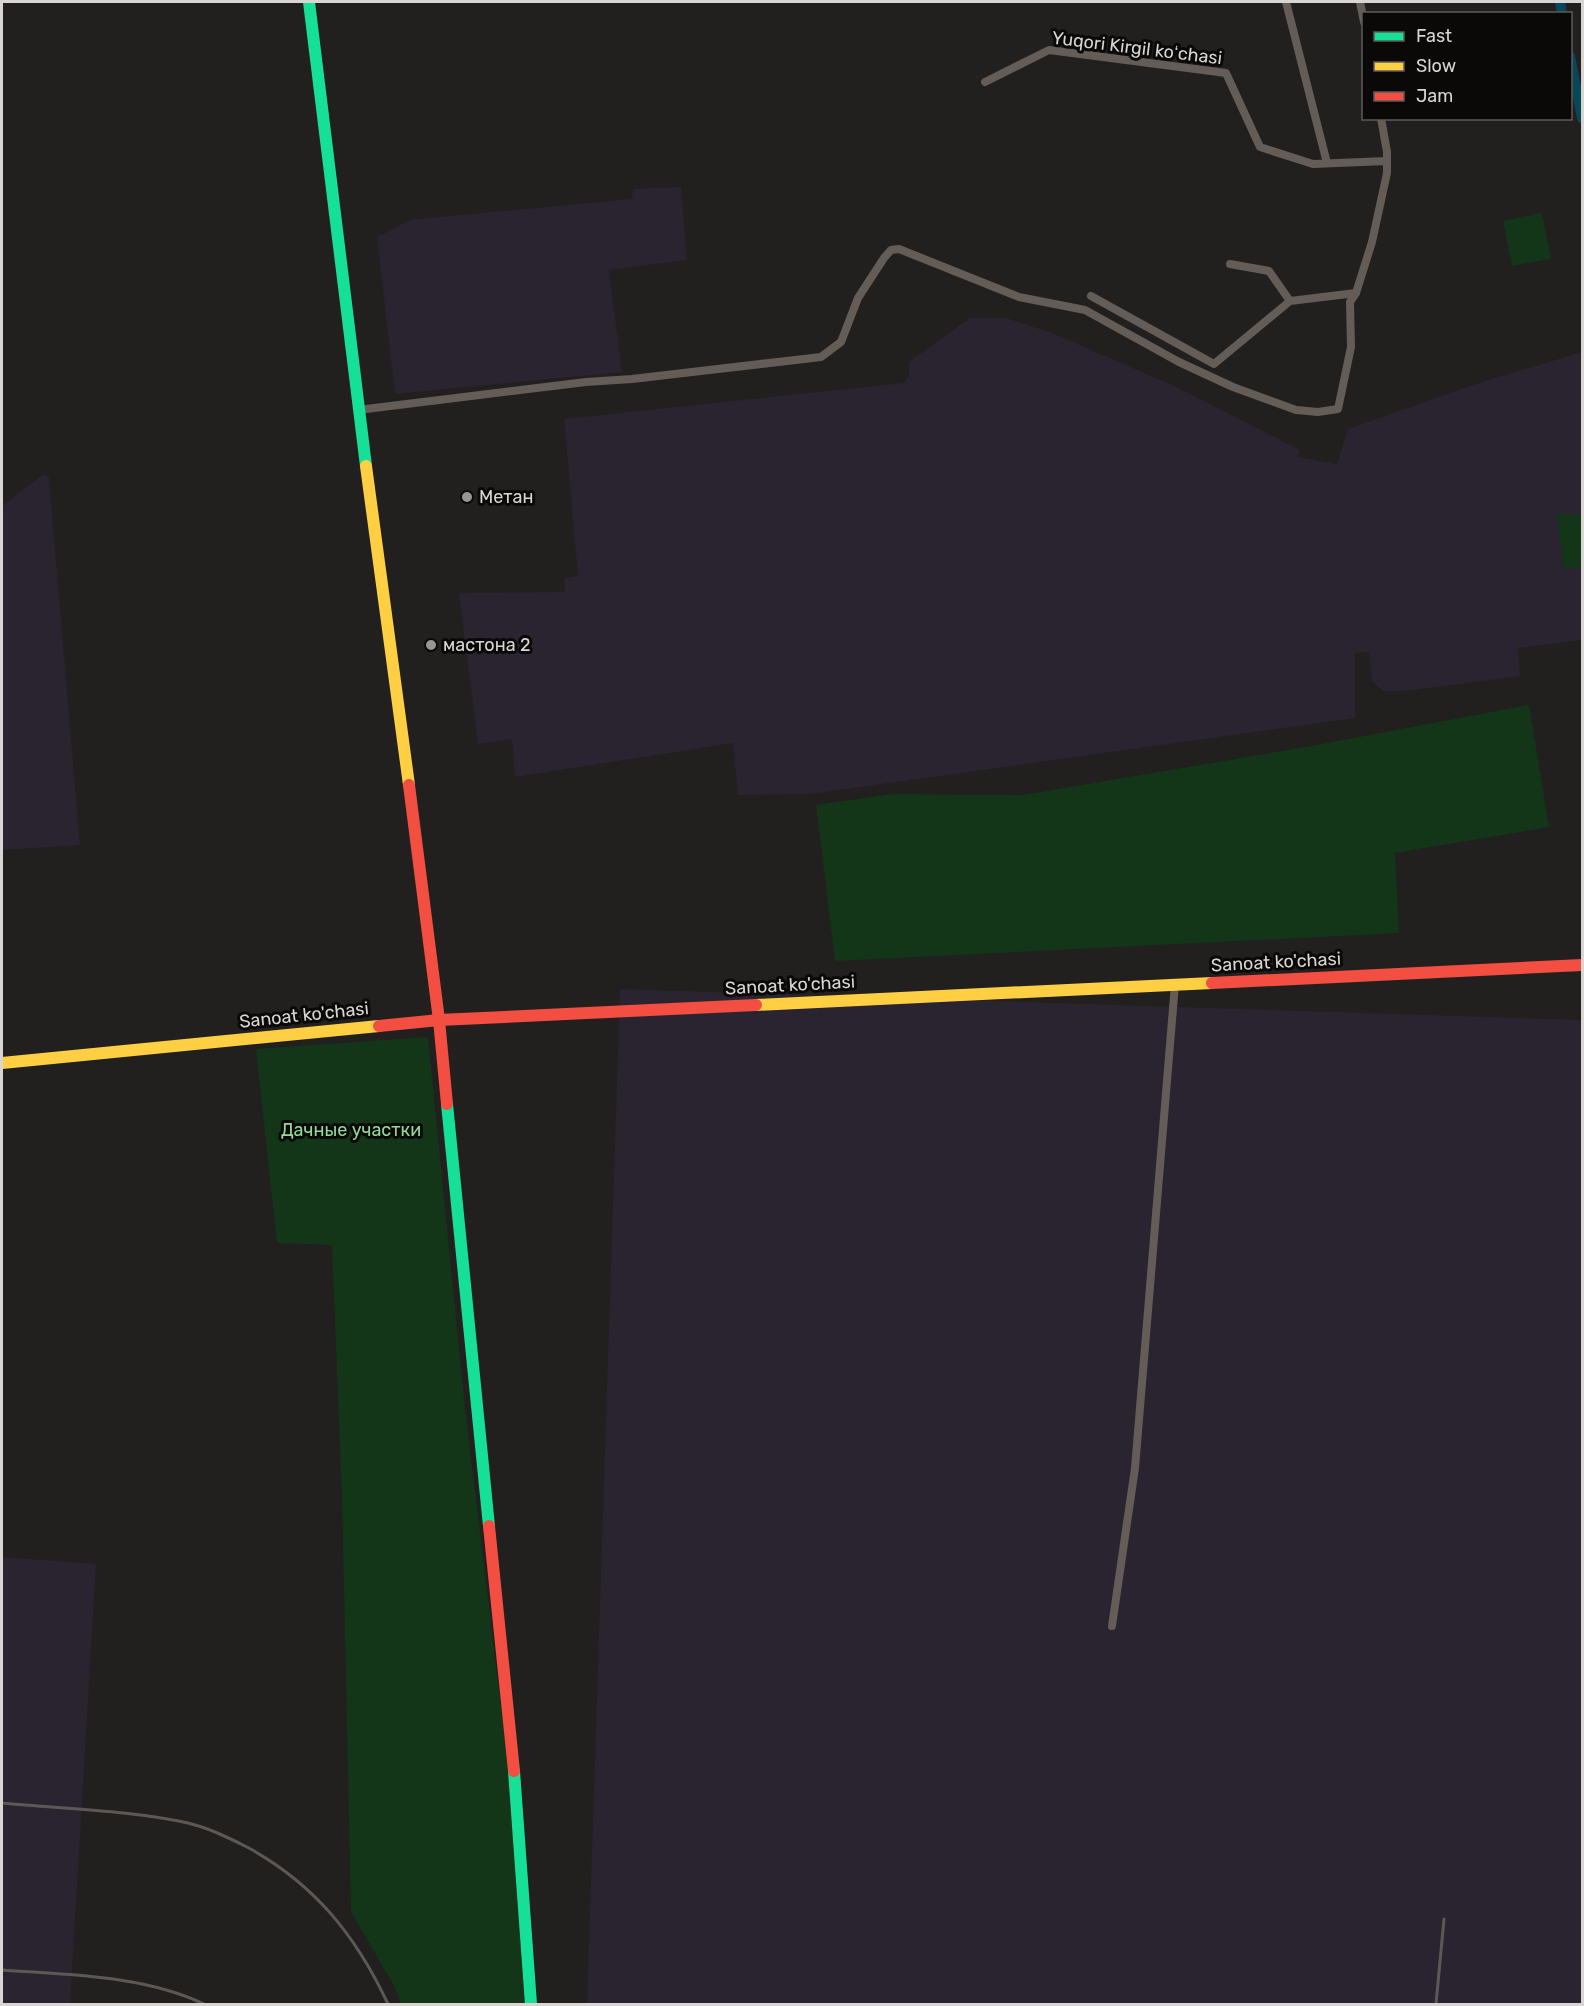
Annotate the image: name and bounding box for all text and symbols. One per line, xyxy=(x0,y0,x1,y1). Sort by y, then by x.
legend xyxy=(1362,12,1572,120)
text: Fast xyxy=(1416,25,1452,47)
street label: Yuqori Kirgil koʻchasi xyxy=(1051,27,1223,69)
text: Slow xyxy=(1416,55,1456,77)
text: Jam xyxy=(1416,85,1453,107)
place label: Метан xyxy=(479,486,534,508)
marker: Метан xyxy=(460,490,474,504)
place label: мастона 2 xyxy=(443,634,531,656)
marker: мастона 2 xyxy=(424,638,438,652)
street label: Sanoat ko'chasi xyxy=(1210,948,1342,976)
street label: Sanoat ko'chasi xyxy=(724,971,856,999)
street label: Sanoat ko'chasi xyxy=(238,997,370,1033)
park label: Дачные участки xyxy=(281,1119,421,1141)

